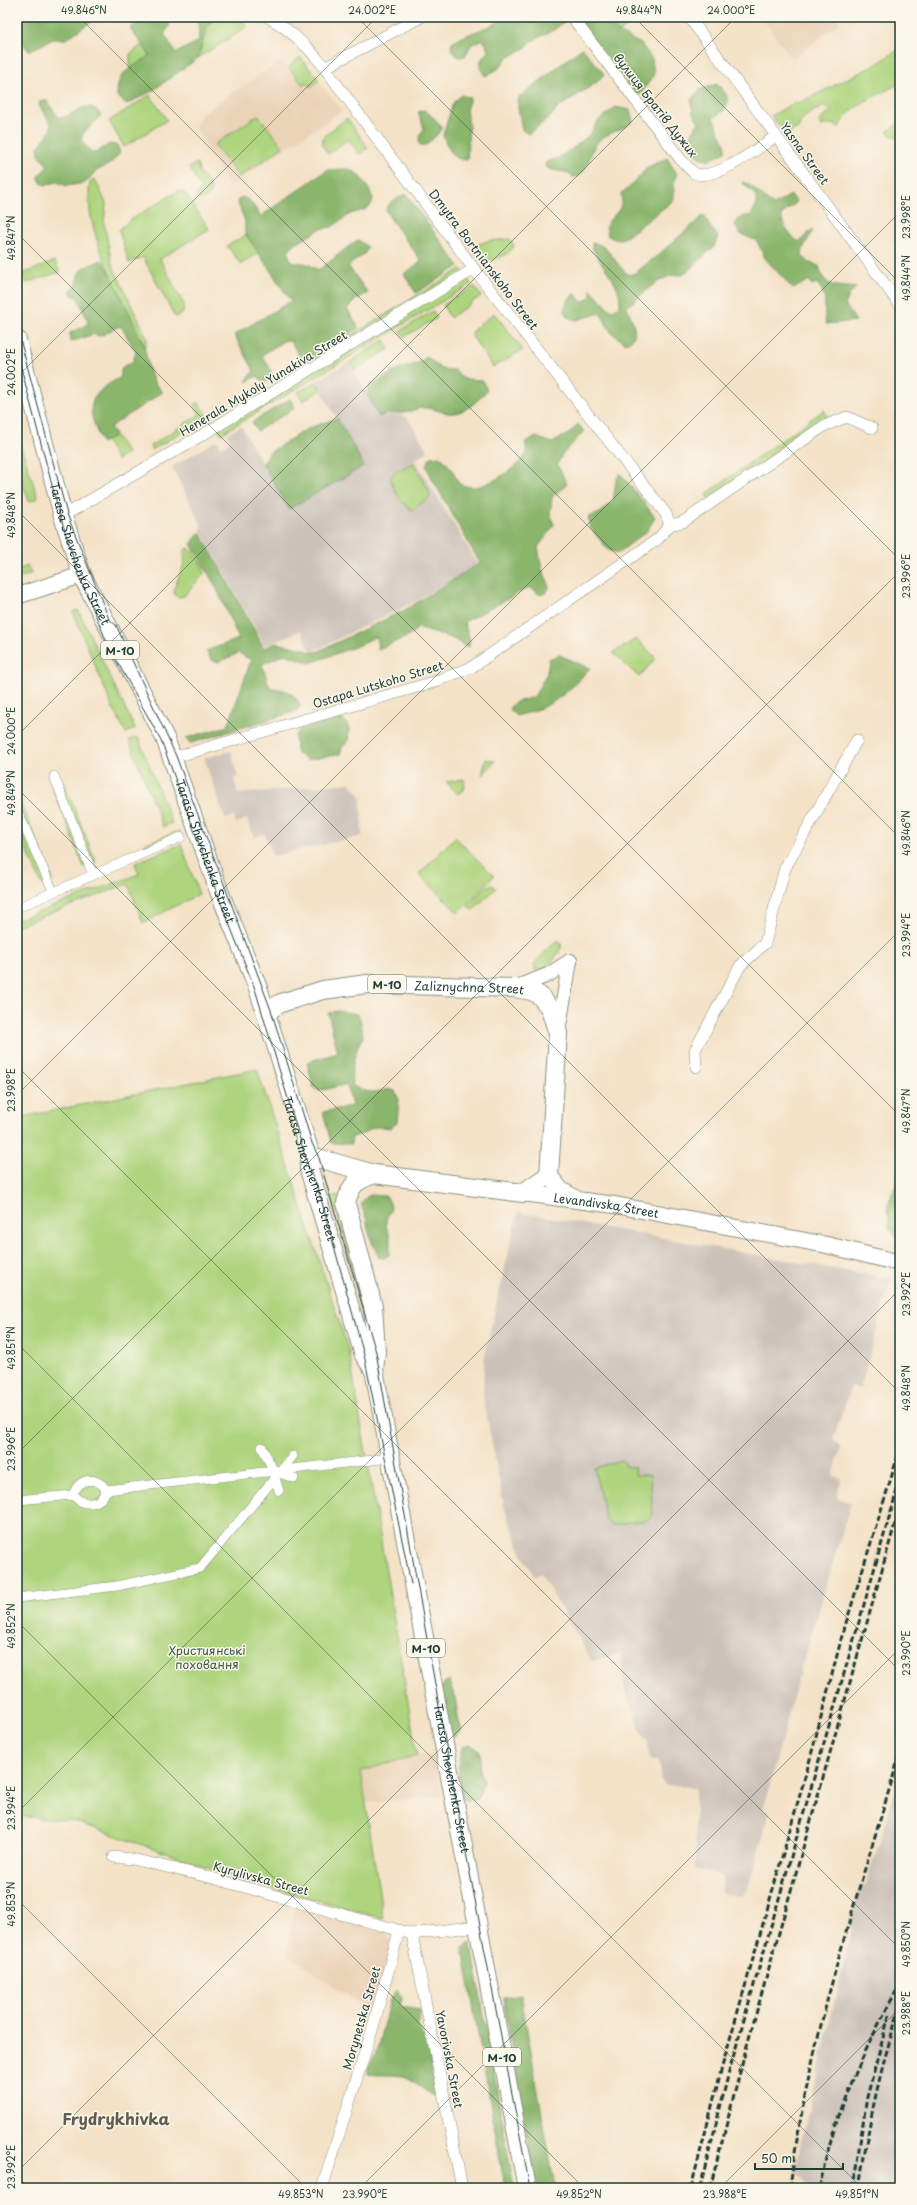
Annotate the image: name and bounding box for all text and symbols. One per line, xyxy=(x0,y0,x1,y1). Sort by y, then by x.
text: 49.846°N xyxy=(61,2,107,17)
text: 24.002°E xyxy=(348,2,396,17)
text: 49.844°N xyxy=(616,2,662,17)
text: 24.000°E xyxy=(707,2,755,17)
street label: вулиця Братів Дужих xyxy=(610,49,703,161)
street label: Yasna Street xyxy=(776,118,834,188)
street label: Dmytra Bortnianskoho Street xyxy=(425,185,543,333)
text: 23.998°E xyxy=(898,195,913,239)
text: 49.847°N xyxy=(3,215,18,260)
text: 49.844°N xyxy=(898,255,913,301)
street label: Henerala Mykoly Yunakiva Street xyxy=(176,326,350,440)
text: 24.002°E xyxy=(3,348,18,396)
street label: Tarasa Shevchenka Street xyxy=(46,480,115,628)
text: 49.848°N xyxy=(3,492,18,538)
text: 23.996°E xyxy=(898,554,913,598)
road number: М-10 xyxy=(101,641,139,659)
street label: Ostapa Lutskoho Street xyxy=(310,656,446,712)
text: 24.000°E xyxy=(3,707,18,755)
text: 49.849°N xyxy=(3,770,18,816)
street label: Tarasa Shevchenka Street xyxy=(171,777,240,926)
text: 49.846°N xyxy=(898,810,913,856)
text: 23.994°E xyxy=(898,913,913,957)
road number: М-10 xyxy=(368,975,406,993)
street label: Zaliznychna Street xyxy=(414,976,526,999)
text: 23.998°E xyxy=(3,1068,18,1112)
text: 49.847°N xyxy=(898,1088,913,1133)
street label: Tarasa Shevchenka Street xyxy=(279,1094,341,1243)
street label: Levandivska Street xyxy=(552,1188,661,1222)
text: 23.992°E xyxy=(898,1272,913,1316)
text: 49.851°N xyxy=(3,1326,18,1370)
text: 49.848°N xyxy=(898,1365,913,1411)
text: 23.996°E xyxy=(3,1427,18,1471)
text: 49.852°N xyxy=(3,1603,18,1649)
text: 23.990°E xyxy=(898,1630,913,1676)
road number: М-10 xyxy=(407,1639,445,1657)
park label: Християнські поховання xyxy=(168,1641,246,1673)
street label: Tarasa Shevchenka Street xyxy=(430,1702,475,1854)
text: 23.994°E xyxy=(3,1786,18,1830)
street label: Kyrylivska Street xyxy=(211,1857,311,1900)
text: 49.853°N xyxy=(3,1881,18,1927)
text: 49.850°N xyxy=(898,1921,913,1967)
street label: Morynetska Street xyxy=(338,1964,385,2072)
text: 23.988°E xyxy=(898,1991,913,2035)
street label: Yavorivska Street xyxy=(432,2009,468,2110)
road number: М-10 xyxy=(483,2048,521,2066)
district label: Frydrykhivka xyxy=(62,2106,170,2130)
text: 23.992°E xyxy=(3,2145,18,2189)
scale bar xyxy=(755,2145,843,2171)
text: 50 m xyxy=(761,2149,792,2167)
text: 49.853°N xyxy=(278,2186,324,2201)
text: 23.990°E xyxy=(342,2186,388,2201)
text: 49.852°N xyxy=(556,2186,602,2201)
text: 23.988°E xyxy=(703,2186,747,2201)
text: 49.851°N xyxy=(835,2186,879,2201)

